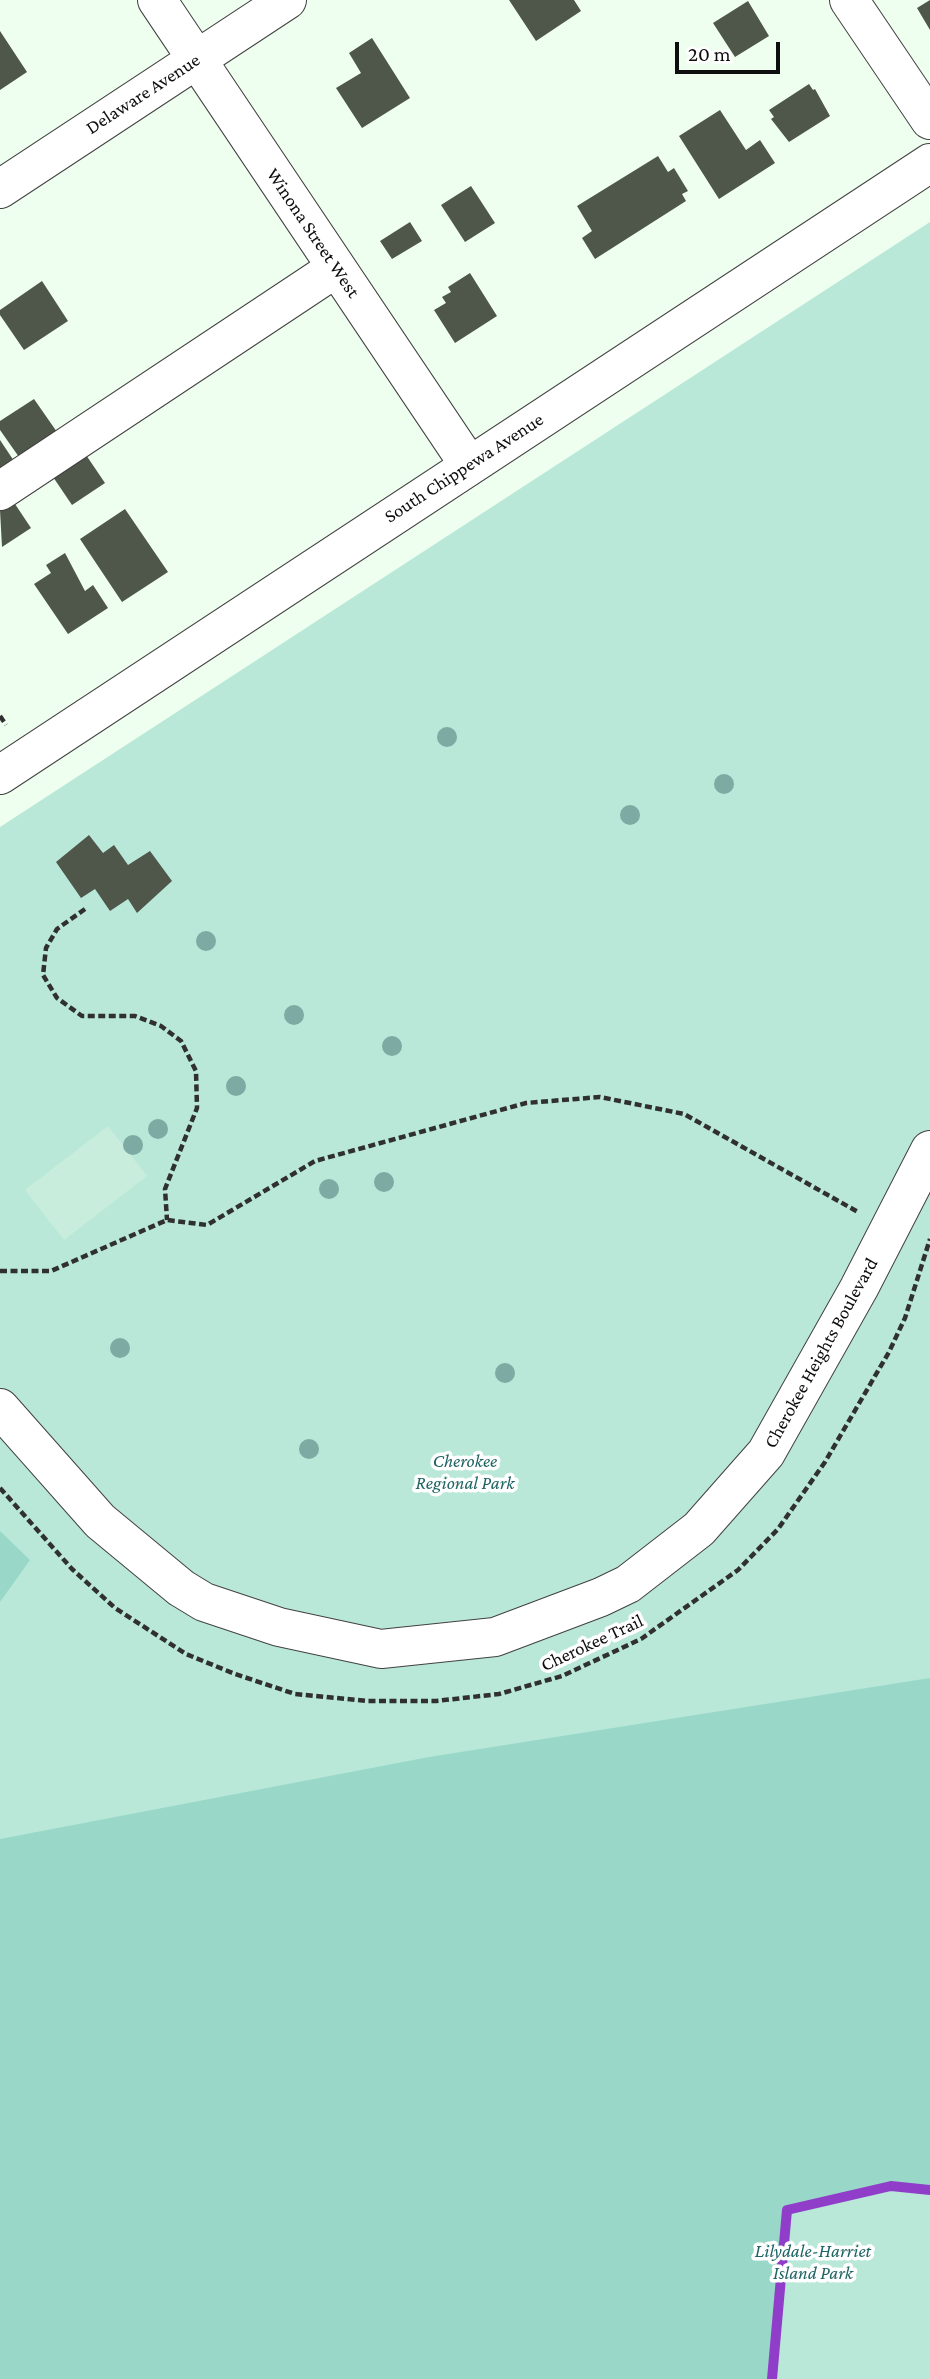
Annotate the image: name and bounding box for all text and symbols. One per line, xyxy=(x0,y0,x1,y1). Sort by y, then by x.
scale bar xyxy=(678,28,783,72)
text: 20 m xyxy=(688,42,731,66)
street label: Delaware Avenue xyxy=(82,49,204,139)
street label: Winona Street West xyxy=(261,164,365,302)
street label: South Chippewa Avenue xyxy=(380,408,548,528)
street label: Cherokee Heights Boulevard xyxy=(759,1254,883,1452)
park label: Cherokee Regional Park xyxy=(416,1450,514,1494)
street label: Cherokee Trail xyxy=(537,1609,647,1677)
park label: Lilydale-Harriet Island Park xyxy=(755,2240,871,2284)

